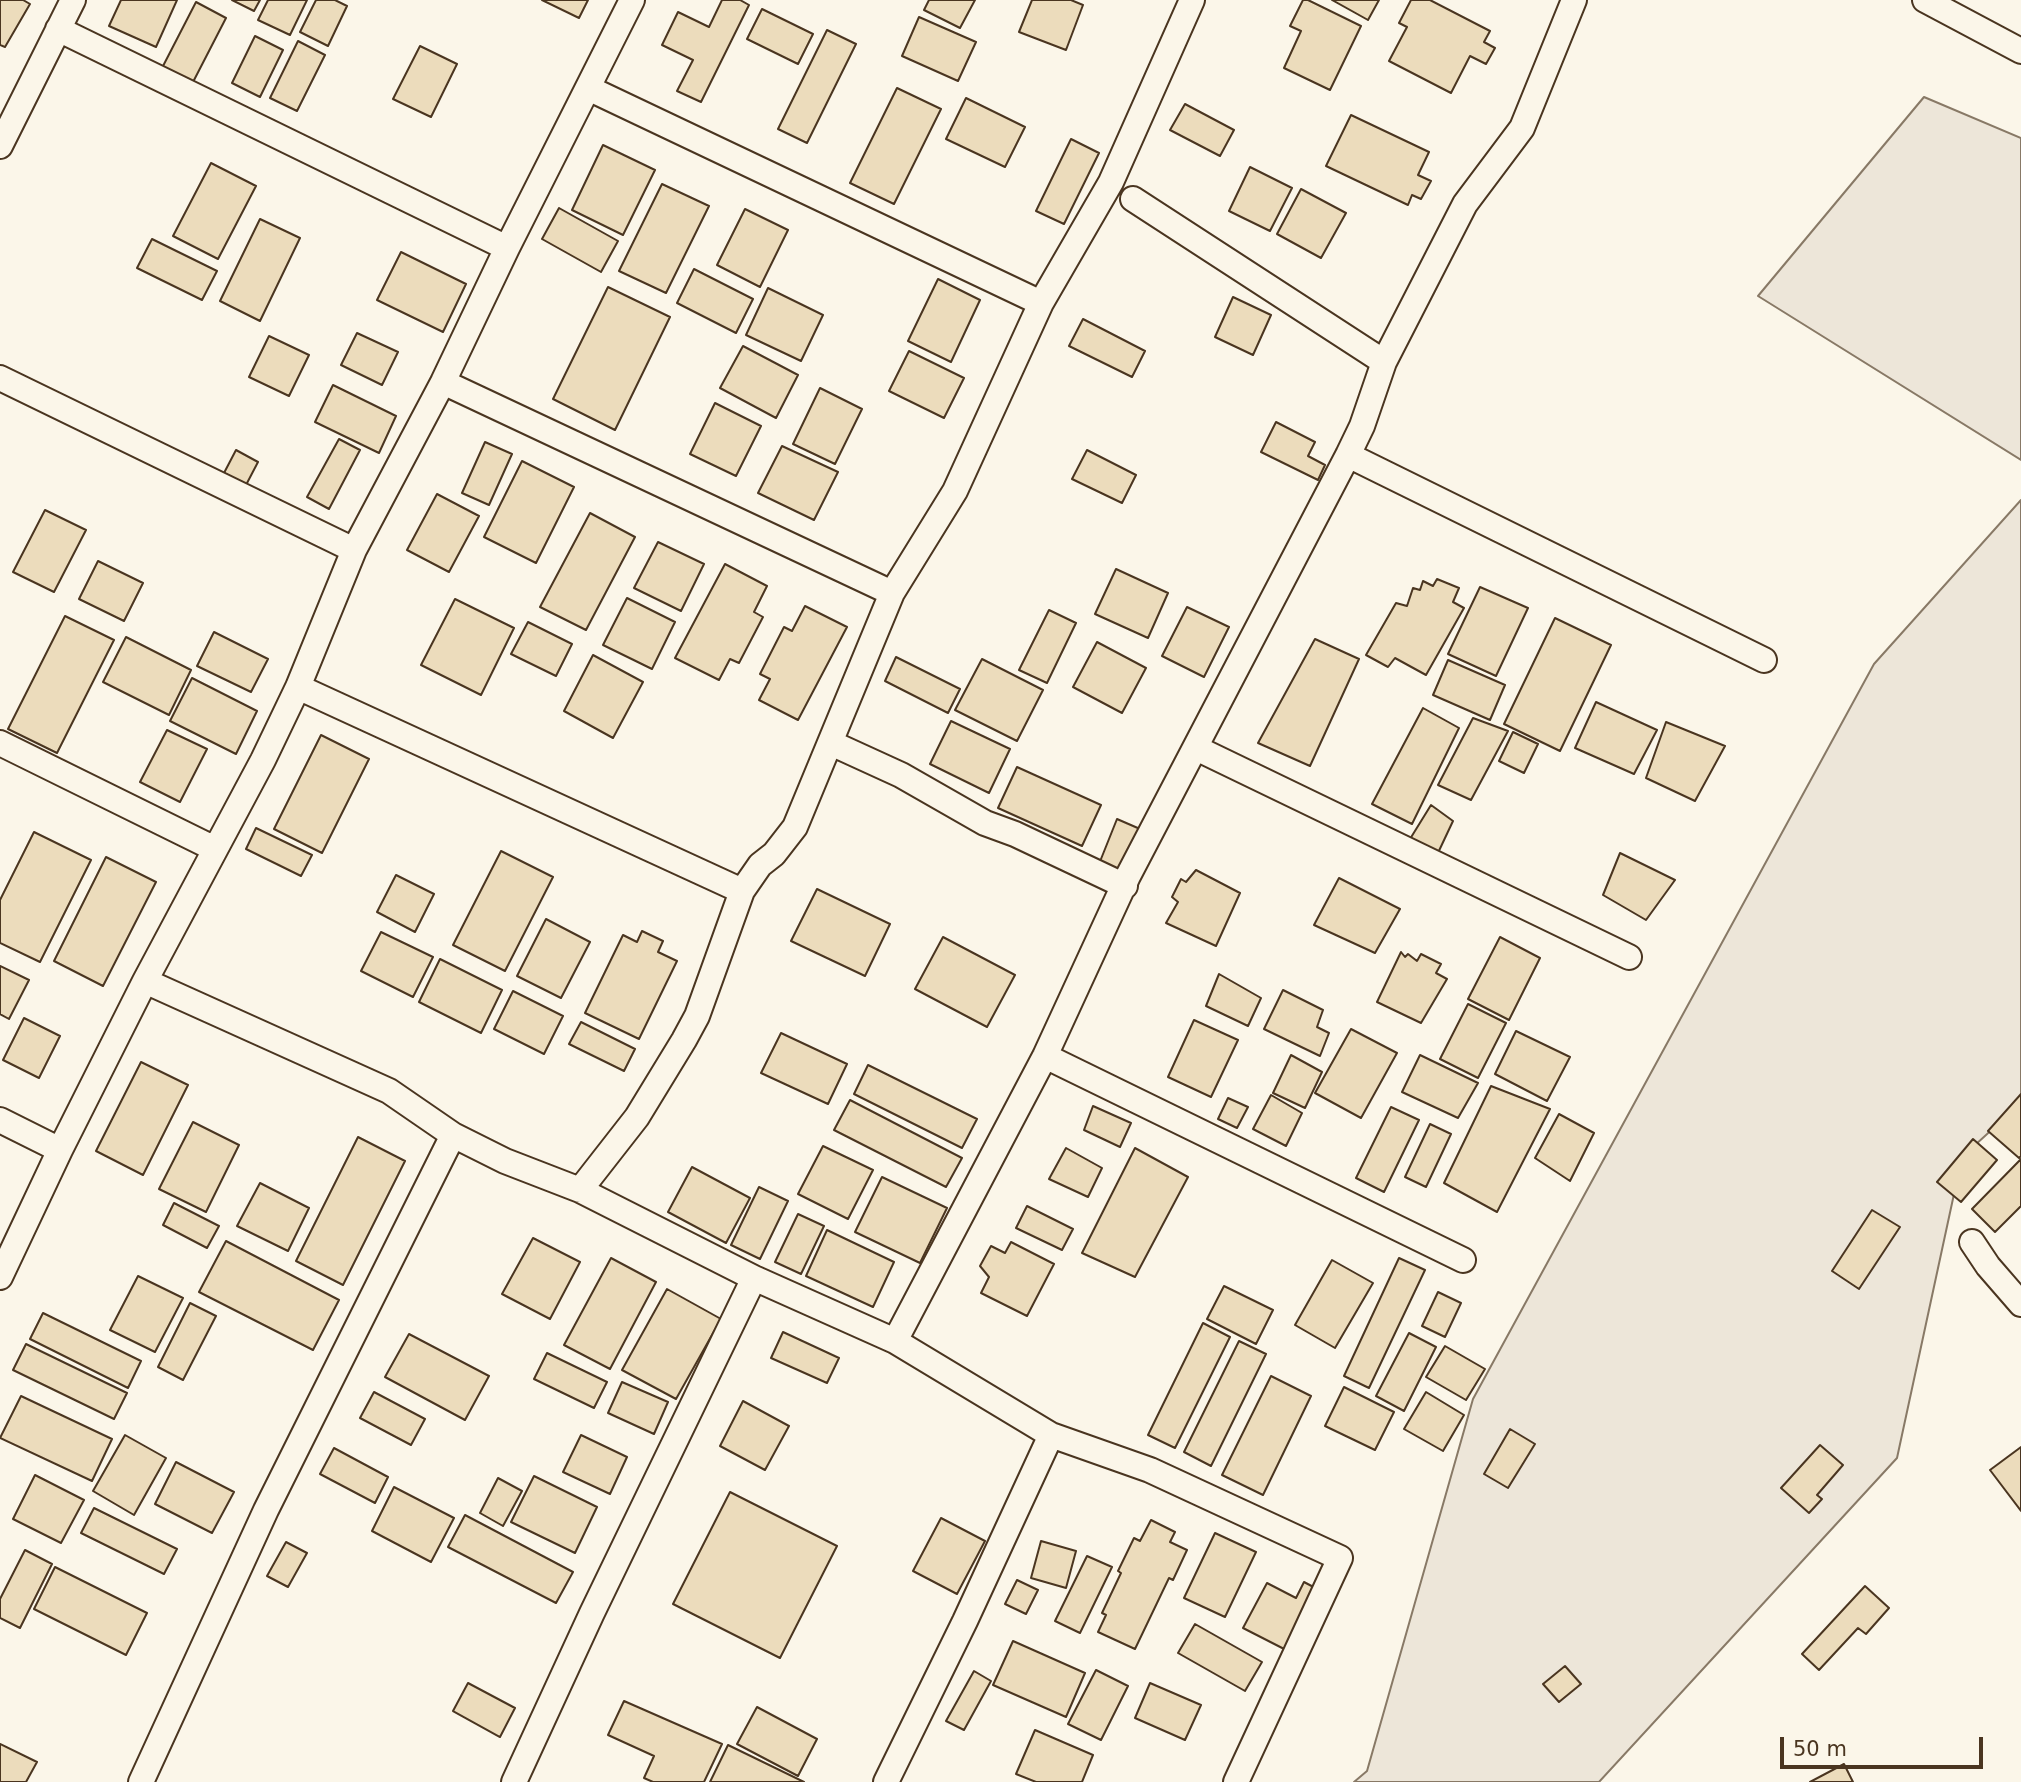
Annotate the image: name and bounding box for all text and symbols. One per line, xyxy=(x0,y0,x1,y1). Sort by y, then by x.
scale bar xyxy=(1783,1722,1986,1766)
text: 50 m xyxy=(1793,1737,1847,1761)

